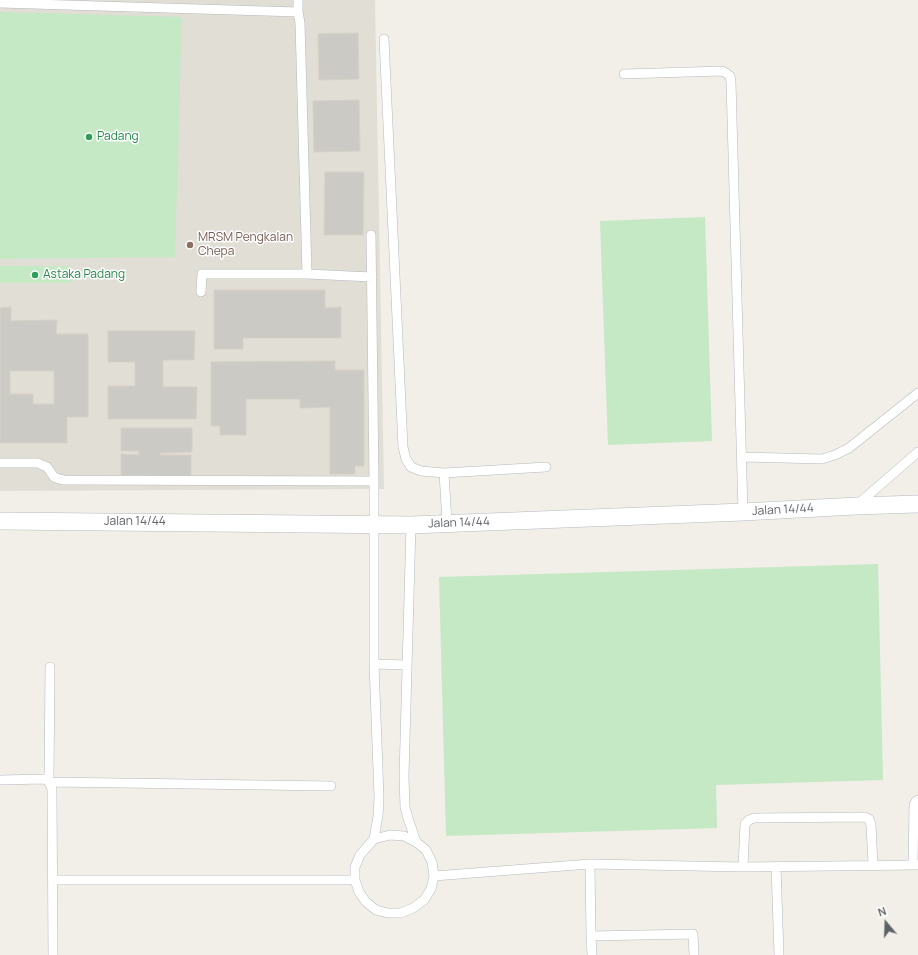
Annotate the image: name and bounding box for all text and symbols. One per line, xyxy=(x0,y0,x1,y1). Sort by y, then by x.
place label: Padang xyxy=(97,130,139,144)
marker: Padang xyxy=(84,132,94,142)
place label: MRSM Pengkalan Chepa xyxy=(198,231,293,259)
marker: MRSM Pengkalan Chepa xyxy=(185,240,195,250)
place label: Astaka Padang xyxy=(43,268,125,282)
marker: Astaka Padang xyxy=(30,270,40,280)
street label: Jalan 14/44 xyxy=(752,501,814,519)
street label: Jalan 14/44 xyxy=(104,515,166,529)
street label: Jalan 14/44 xyxy=(428,515,490,531)
north arrow xyxy=(866,903,906,943)
text: N xyxy=(876,903,888,920)

